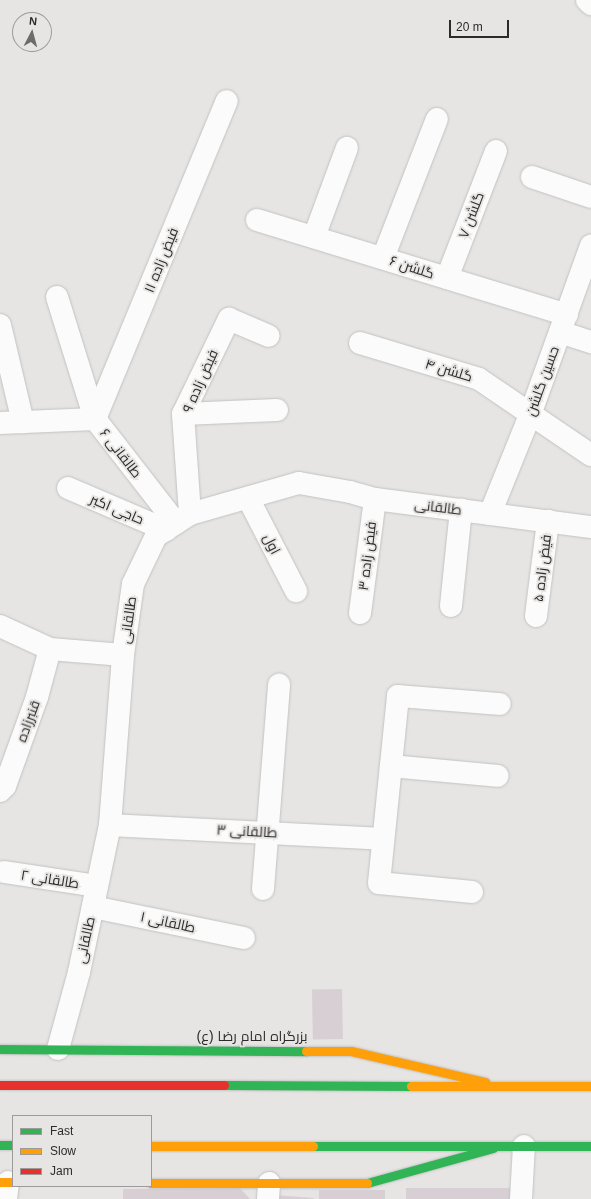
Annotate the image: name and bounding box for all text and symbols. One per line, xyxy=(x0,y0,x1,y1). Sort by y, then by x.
north arrow xyxy=(12,12,52,52)
scale bar xyxy=(451,12,511,38)
text: N xyxy=(29,15,38,27)
text: 20 m xyxy=(456,20,483,34)
street label: گلشن ۷ xyxy=(455,190,487,240)
street label: فیض زاده ۱۱ xyxy=(140,225,182,295)
street label: گلشن ۶ xyxy=(388,252,436,282)
street label: حسین گلشن xyxy=(522,344,562,418)
street label: فیض زاده ۹ xyxy=(179,347,221,415)
street label: گلشن ۴ xyxy=(423,355,475,385)
street label: طالقانی ۶ xyxy=(96,425,146,481)
street label: حاجی اکبر xyxy=(88,490,146,528)
street label: طالقانی xyxy=(413,496,463,518)
street label: فیض زاده ۳ xyxy=(354,521,380,591)
street label: اول xyxy=(260,531,284,557)
street label: فیض زاده ۵ xyxy=(530,533,554,603)
street label: طالقانی xyxy=(116,595,140,645)
street label: قنبرزاده xyxy=(13,698,43,744)
street label: طالقانی ۳ xyxy=(216,821,278,841)
street label: طالقانی ۲ xyxy=(20,866,80,892)
street label: طالقانی ۱ xyxy=(139,908,197,936)
street label: طالقانی xyxy=(72,915,98,965)
street label: بزرگراه امام رضا (ع) xyxy=(197,1028,307,1044)
legend xyxy=(12,1115,152,1187)
text: Fast xyxy=(50,1124,73,1138)
text: Slow xyxy=(50,1144,76,1158)
text: Jam xyxy=(50,1164,73,1178)

